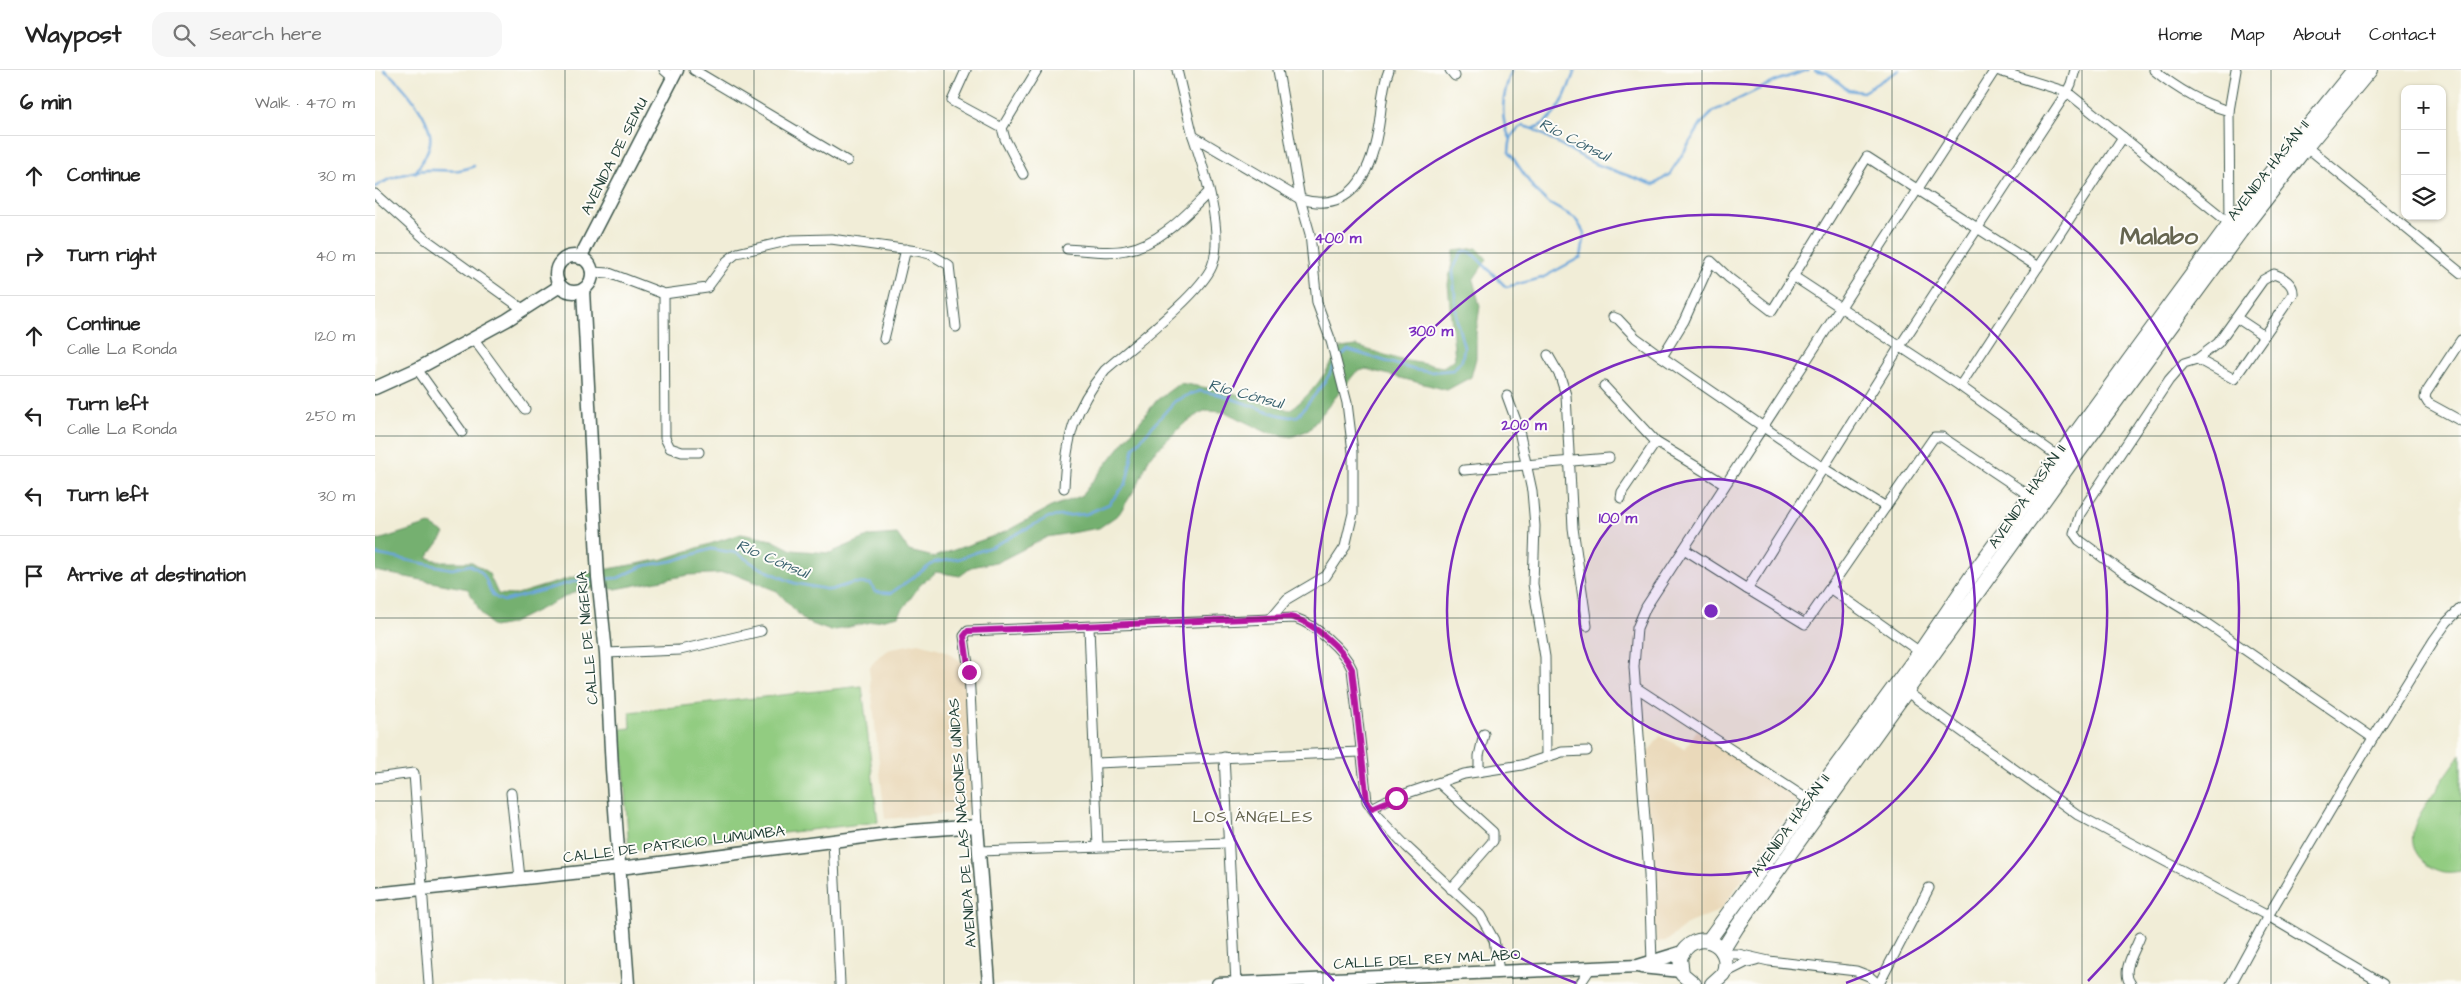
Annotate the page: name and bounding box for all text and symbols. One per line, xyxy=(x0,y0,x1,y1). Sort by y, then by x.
search box xyxy=(152,12,502,57)
text: Waypost xyxy=(25,18,122,52)
icon: search xyxy=(170,21,198,49)
text: Search here xyxy=(210,21,322,48)
text: Home xyxy=(2158,22,2203,47)
text: Map xyxy=(2231,22,2265,47)
text: About xyxy=(2293,22,2341,47)
text: Contact xyxy=(2369,22,2436,47)
map controls xyxy=(2401,85,2446,220)
button: + xyxy=(2401,85,2446,130)
text: 6 min xyxy=(20,88,72,117)
text: Walk · 470 m xyxy=(255,92,355,114)
street label: AVENIDA DE SEMU xyxy=(576,94,653,218)
water label: Río Cónsul xyxy=(1536,113,1616,168)
street label: AVENIDA HASÁN II xyxy=(2222,115,2314,225)
button: − xyxy=(2401,130,2446,175)
icon: ahead xyxy=(20,162,48,190)
text: Continue xyxy=(67,162,141,189)
text: 30 m xyxy=(318,165,355,187)
button: layers xyxy=(2401,175,2446,220)
district label: Malabo xyxy=(2120,219,2199,254)
text: 400 m xyxy=(1315,228,1362,249)
icon: right xyxy=(20,242,48,270)
text: Turn right xyxy=(67,242,156,269)
text: 40 m xyxy=(315,245,355,267)
text: Continue xyxy=(67,311,141,338)
text: 300 m xyxy=(1408,321,1453,342)
icon: ahead xyxy=(20,322,48,350)
text: 120 m xyxy=(315,325,355,347)
text: Calle La Ronda xyxy=(67,338,177,360)
water label: Río Cónsul xyxy=(1206,373,1288,415)
text: Turn left xyxy=(67,391,148,418)
icon: left xyxy=(20,402,48,430)
text: 250 m xyxy=(306,405,355,427)
text: 200 m xyxy=(1500,415,1547,436)
text: Calle La Ronda xyxy=(67,418,177,440)
street label: AVENIDA HASÁN II xyxy=(1984,440,2071,553)
icon: left xyxy=(20,482,48,510)
text: Turn left xyxy=(67,482,148,509)
text: 30 m xyxy=(318,485,355,507)
text: 100 m xyxy=(1599,508,1638,529)
water label: Río Cónsul xyxy=(733,534,814,585)
icon: arrive xyxy=(20,562,48,590)
text: Arrive at destination xyxy=(67,562,246,589)
street label: CALLE DE NIGERIA xyxy=(571,570,604,706)
centre of rings xyxy=(1702,602,1720,620)
route end xyxy=(958,661,981,684)
street label: AVENIDA DE LAS NACIONES UNIDAS xyxy=(943,697,982,948)
street label: AVENIDA HASÁN II xyxy=(1746,769,1835,881)
route start xyxy=(1385,787,1408,810)
district label: LOS ÁNGELES xyxy=(1192,806,1314,828)
street label: CALLE DE PATRICIO LUMUMBA xyxy=(562,820,787,869)
street label: CALLE DEL REY MALABO xyxy=(1333,944,1521,975)

